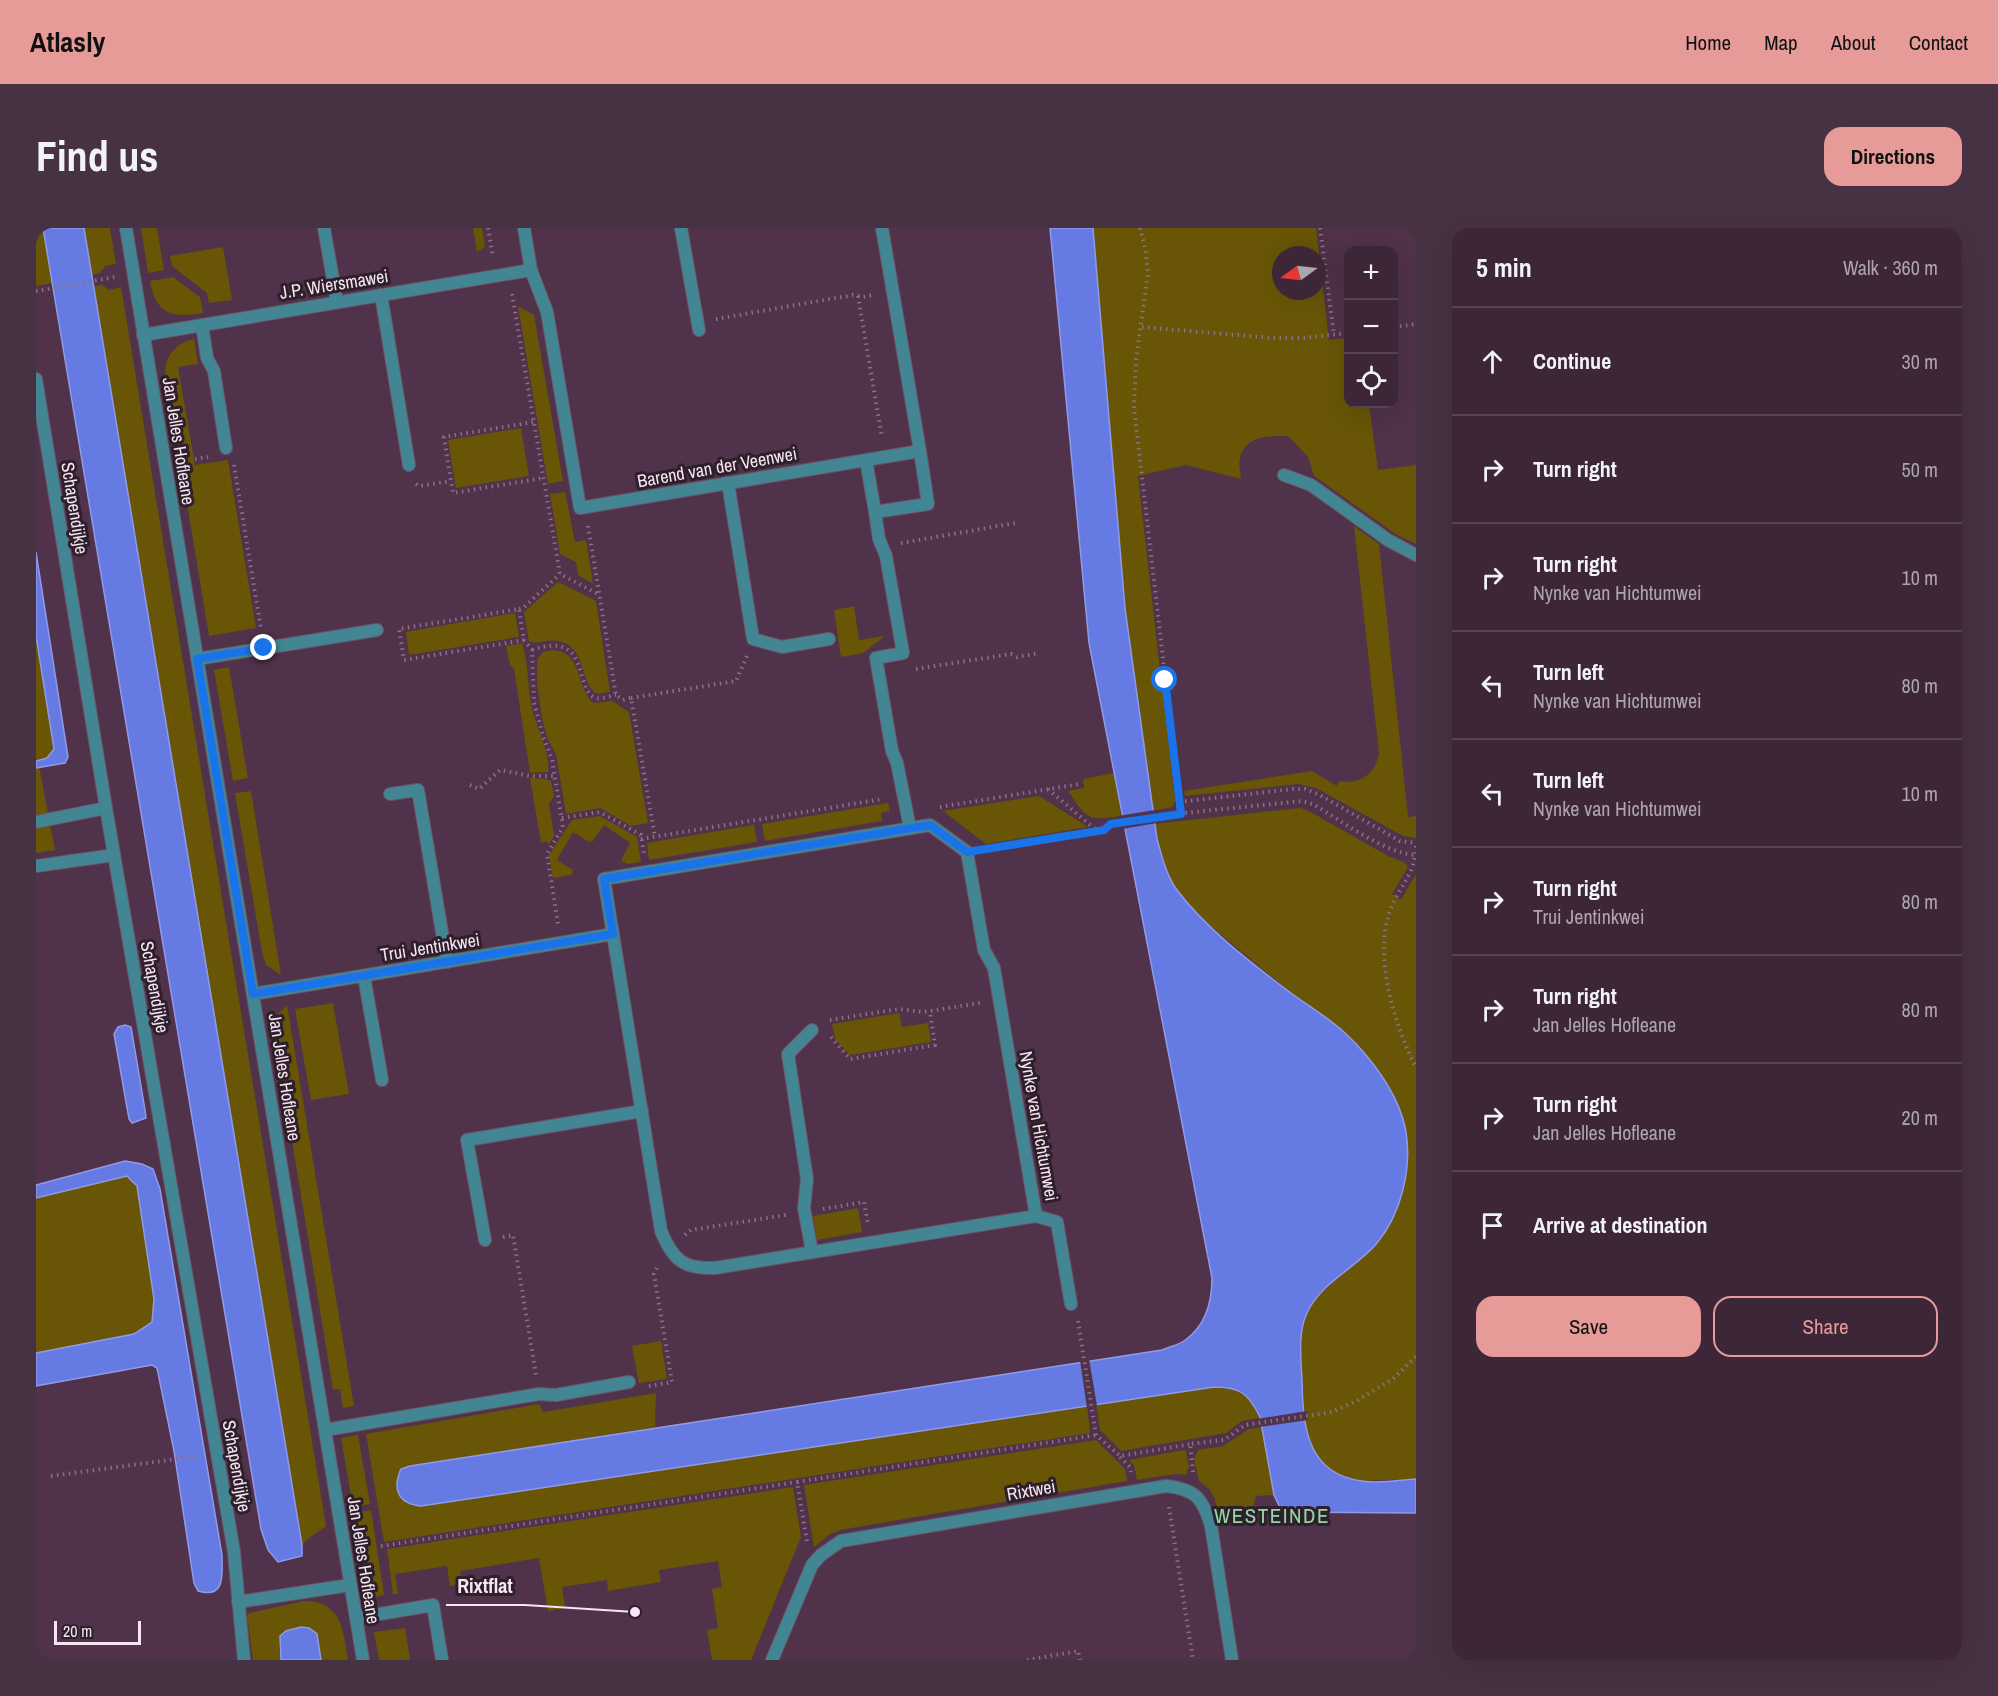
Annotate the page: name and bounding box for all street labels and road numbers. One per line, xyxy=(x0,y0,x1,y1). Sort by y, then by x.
street label: J.P. Wiersmawei xyxy=(278,263,390,305)
street label: Jan Jelles Hofleane xyxy=(157,375,201,507)
street label: Barend van der Veenwei xyxy=(635,441,799,493)
street label: Schapendijkje xyxy=(55,460,95,556)
street label: Trui Jentinkwei xyxy=(378,927,482,967)
street label: Schapendijkje xyxy=(135,939,175,1035)
street label: Jan Jelles Hofleane xyxy=(263,1011,307,1143)
street label: Nynke van Hichtumwei xyxy=(1014,1049,1064,1203)
street label: Schapendijkje xyxy=(217,1418,257,1514)
street label: Rixtwei xyxy=(1005,1473,1057,1507)
street label: Jan Jelles Hofleane xyxy=(342,1494,386,1626)

